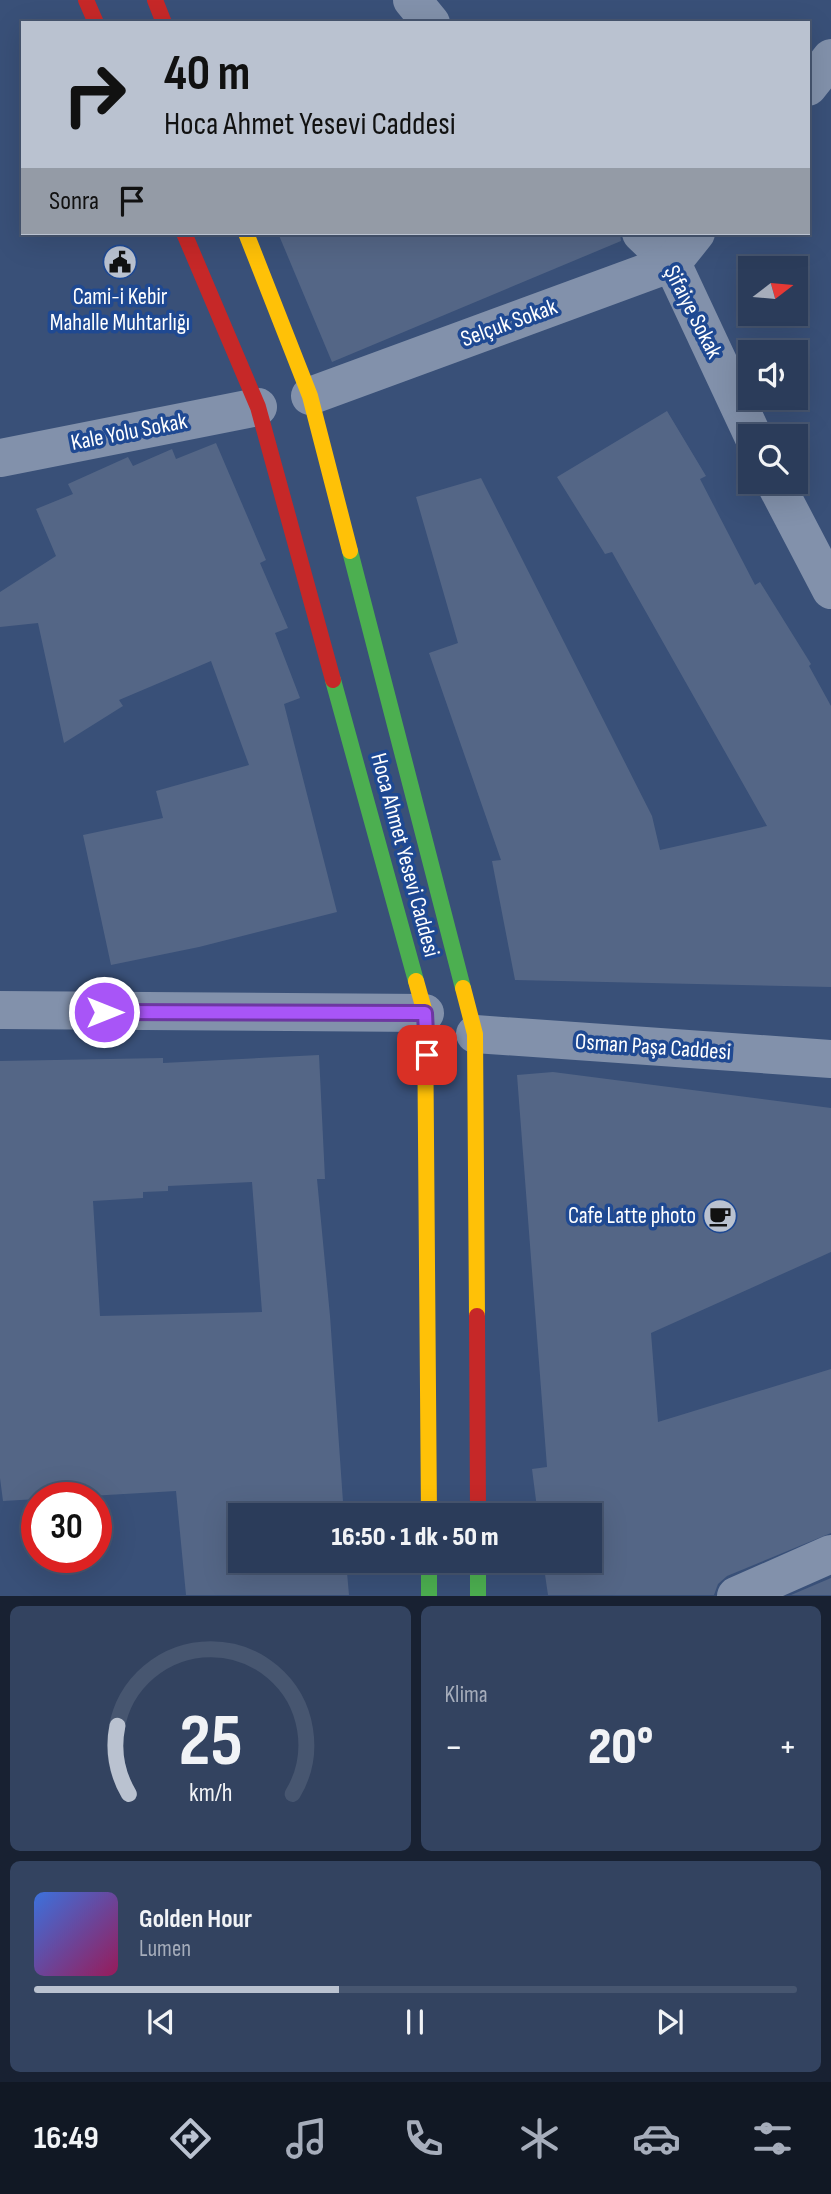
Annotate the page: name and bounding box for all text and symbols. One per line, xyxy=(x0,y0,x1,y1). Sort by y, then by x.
text: 40 m xyxy=(164,45,250,104)
icon: right xyxy=(49,49,140,140)
text: Hoca Ahmet Yesevi Caddesi xyxy=(164,105,456,144)
icon: arrive xyxy=(113,182,151,220)
text: Sonra xyxy=(49,186,99,217)
public building icon: Cami-i Kebir Mahalle Muhtarlığı xyxy=(101,243,139,281)
north arrow xyxy=(738,256,808,326)
map controls xyxy=(738,256,808,494)
street label: Şifaiye Sokak xyxy=(658,261,729,364)
place label: Cami-i Kebir Mahalle Muhtarlığı xyxy=(50,283,190,337)
street label: Selçuk Sokak xyxy=(457,293,561,353)
button: sound xyxy=(738,340,808,410)
street label: Kale Yolu Sokak xyxy=(69,407,190,457)
button: search xyxy=(738,424,808,494)
street label: Hoca Ahmet Yesevi Caddesi xyxy=(364,750,446,960)
position arrow xyxy=(67,975,141,1049)
pin xyxy=(397,1025,457,1085)
street label: Osman Paşa Caddesi xyxy=(574,1028,732,1066)
icon: arrive xyxy=(408,1036,446,1074)
cafe icon: Cafe Latte photo xyxy=(701,1197,739,1235)
place label: Cafe Latte photo xyxy=(568,1202,696,1230)
speed limit sign: 30 xyxy=(21,1482,112,1573)
text: 16:50 · 1 dk · 50 m xyxy=(331,1522,499,1553)
text: Klima xyxy=(445,1681,488,1709)
text: 25 xyxy=(178,1699,242,1787)
text: 20° xyxy=(588,1716,653,1779)
text: − xyxy=(445,1725,463,1770)
text: + xyxy=(778,1725,797,1770)
text: km/h xyxy=(189,1778,232,1809)
text: Golden Hour xyxy=(139,1904,252,1935)
text: Lumen xyxy=(139,1935,191,1963)
icon: previous xyxy=(142,2003,180,2041)
icon: pause xyxy=(396,2003,434,2041)
icon: next xyxy=(651,2003,689,2041)
icon: directions xyxy=(166,2114,215,2163)
icon: music xyxy=(282,2114,331,2163)
icon: phone xyxy=(399,2114,448,2163)
icon: climate xyxy=(515,2114,564,2163)
icon: car xyxy=(632,2114,681,2163)
icon: filters xyxy=(748,2114,797,2163)
text: 16:49 xyxy=(34,2119,99,2158)

